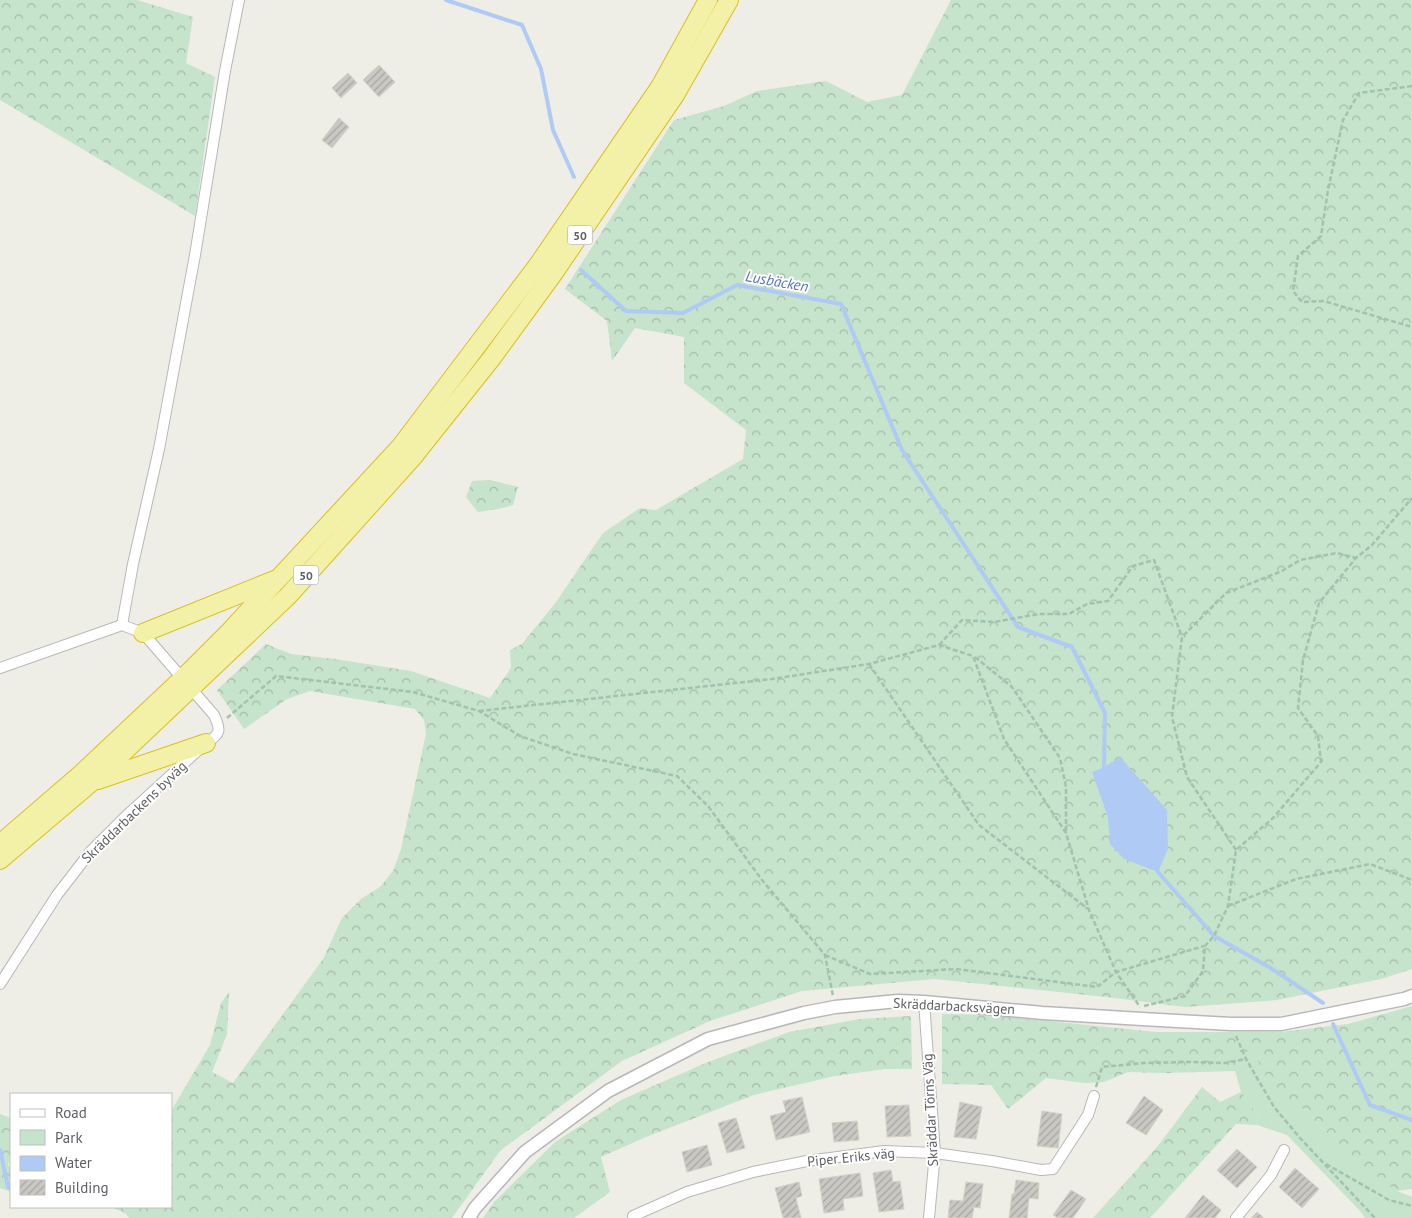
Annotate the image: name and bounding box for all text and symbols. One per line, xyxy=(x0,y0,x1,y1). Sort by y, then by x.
road number: 50 xyxy=(568,226,592,244)
water label: Lusbäcken xyxy=(744,266,810,296)
road number: 50 xyxy=(294,566,318,584)
street label: Skräddarbackens byväg xyxy=(78,757,190,867)
street label: Skräddarbacksvägen xyxy=(893,994,1015,1018)
street label: Skräddar Törns Väg xyxy=(918,1053,942,1167)
legend xyxy=(10,1093,172,1208)
text: Road xyxy=(55,1103,87,1122)
text: Park xyxy=(55,1128,83,1147)
street label: Piper Eriks väg xyxy=(806,1143,896,1171)
text: Water xyxy=(55,1153,92,1172)
text: Building xyxy=(55,1178,109,1197)

